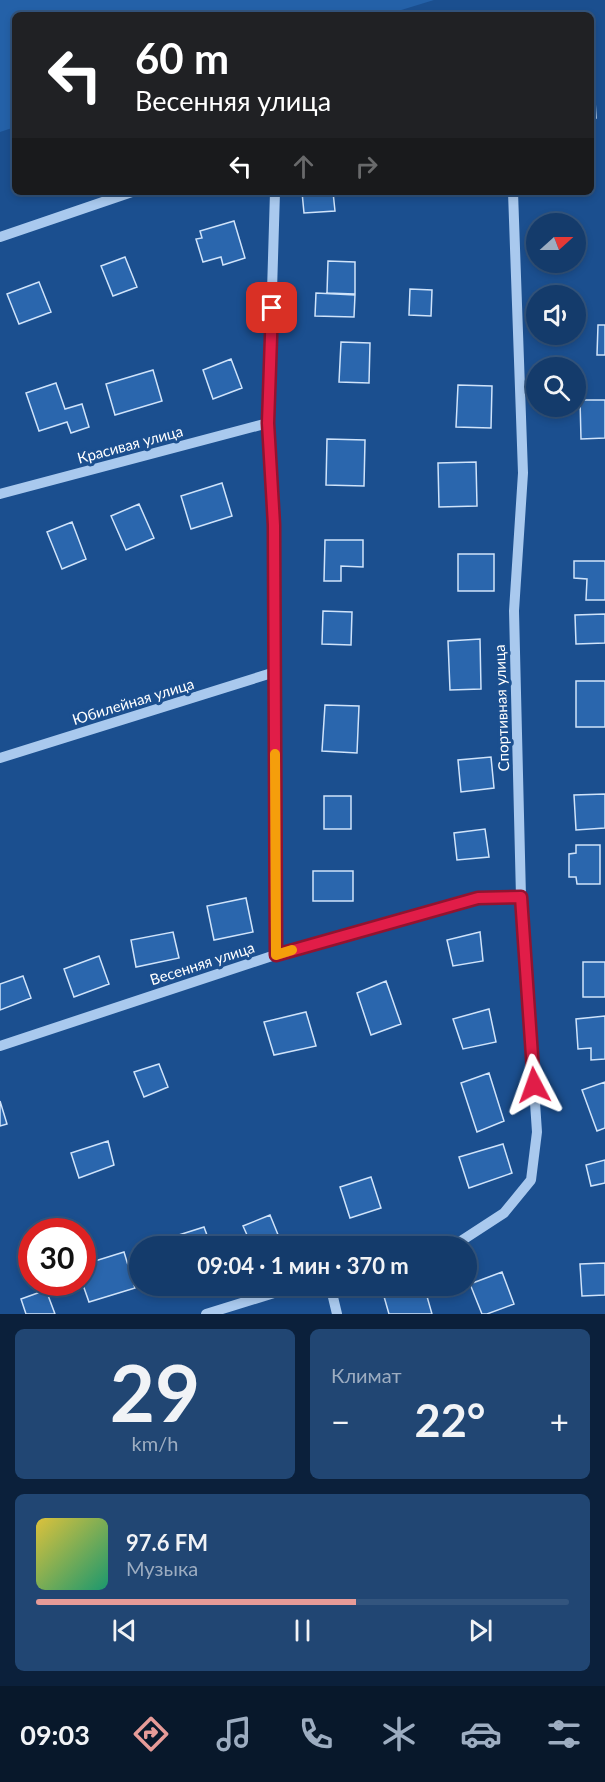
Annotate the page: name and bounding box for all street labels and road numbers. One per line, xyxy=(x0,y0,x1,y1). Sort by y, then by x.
street label: Красивая улица xyxy=(75,421,185,467)
street label: Спортивная улица xyxy=(490,644,512,772)
street label: Юбилейная улица xyxy=(70,674,196,728)
street label: Весенняя улица xyxy=(147,938,257,988)

